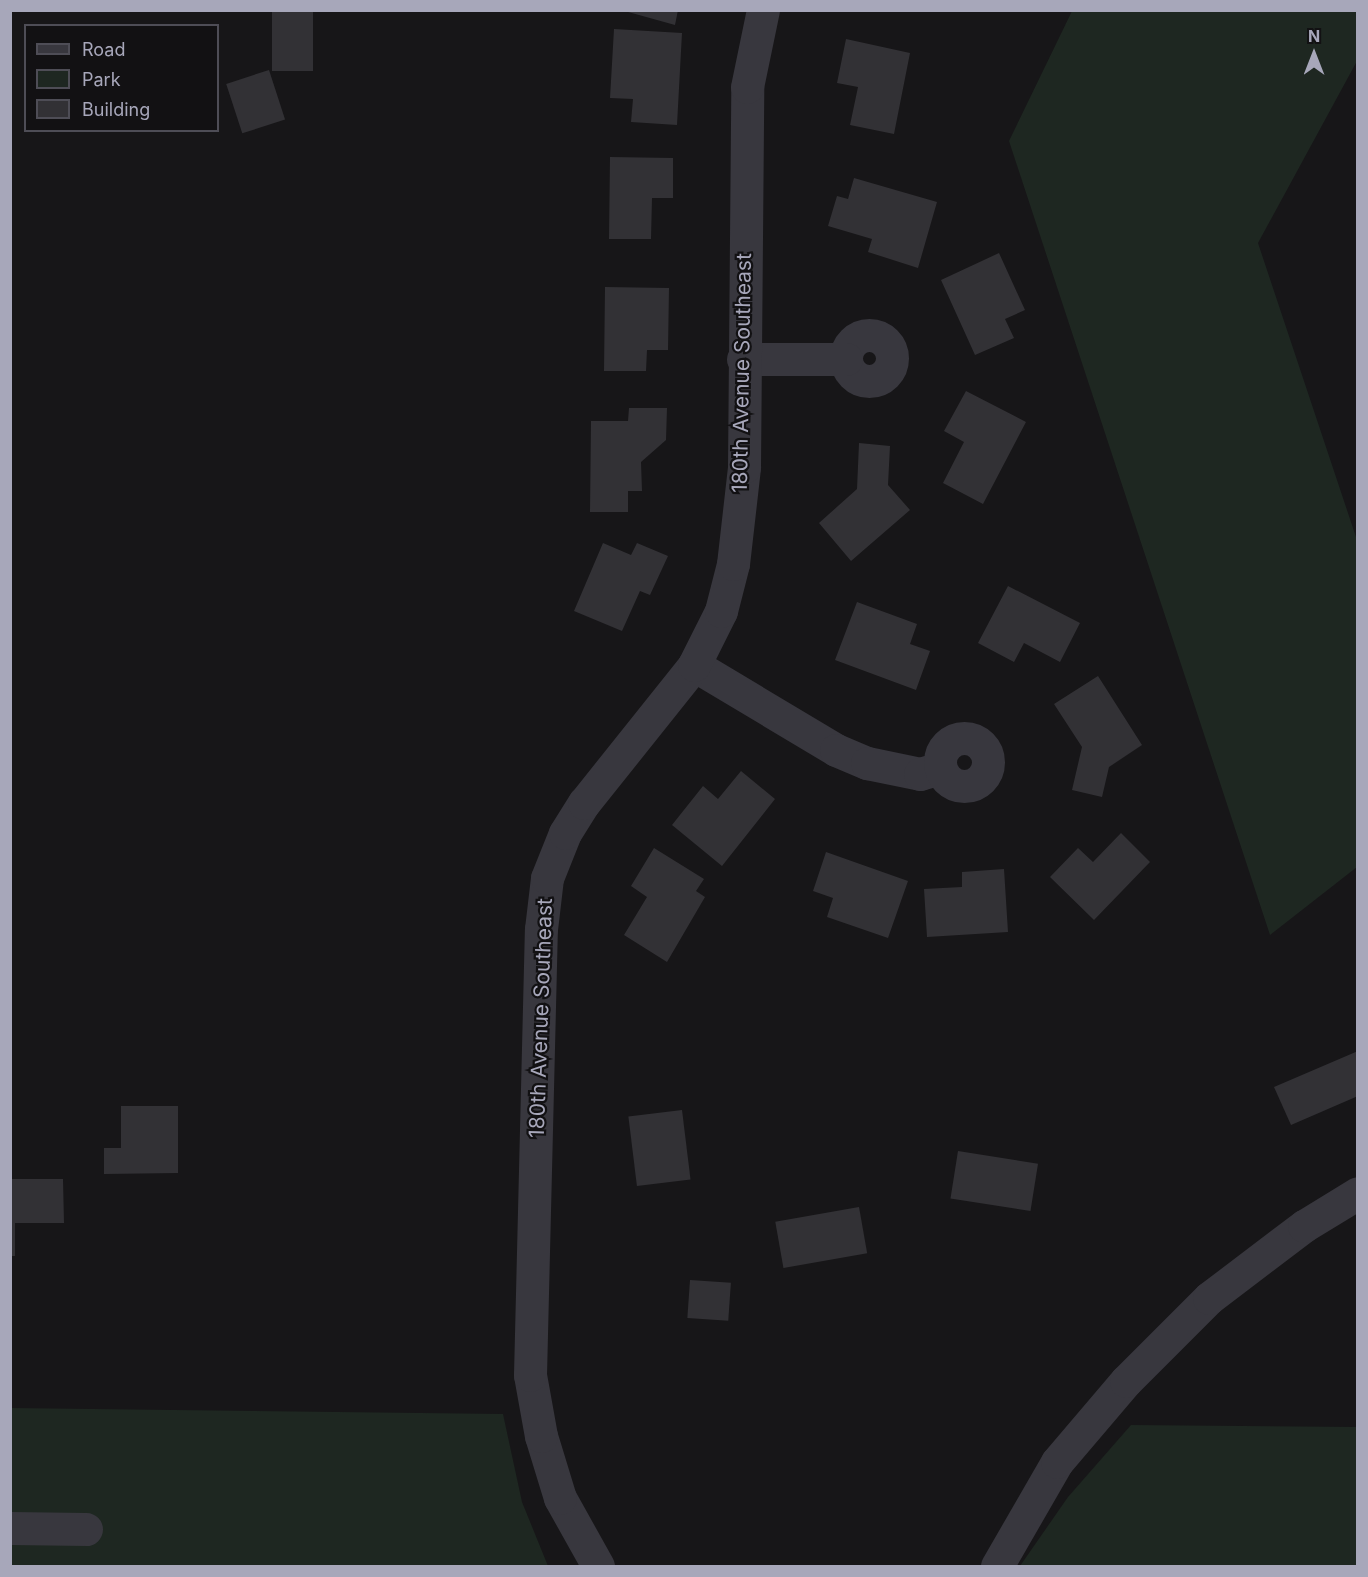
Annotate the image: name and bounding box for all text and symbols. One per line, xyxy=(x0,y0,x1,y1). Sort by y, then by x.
legend xyxy=(24,24,219,132)
north arrow xyxy=(1284,24,1344,84)
text: N xyxy=(1308,26,1320,46)
text: Road xyxy=(82,39,125,60)
text: Park xyxy=(82,69,121,90)
text: Building xyxy=(82,99,150,120)
street label: 180th Avenue Southeast xyxy=(727,253,757,493)
street label: 180th Avenue Southeast xyxy=(524,898,558,1138)

